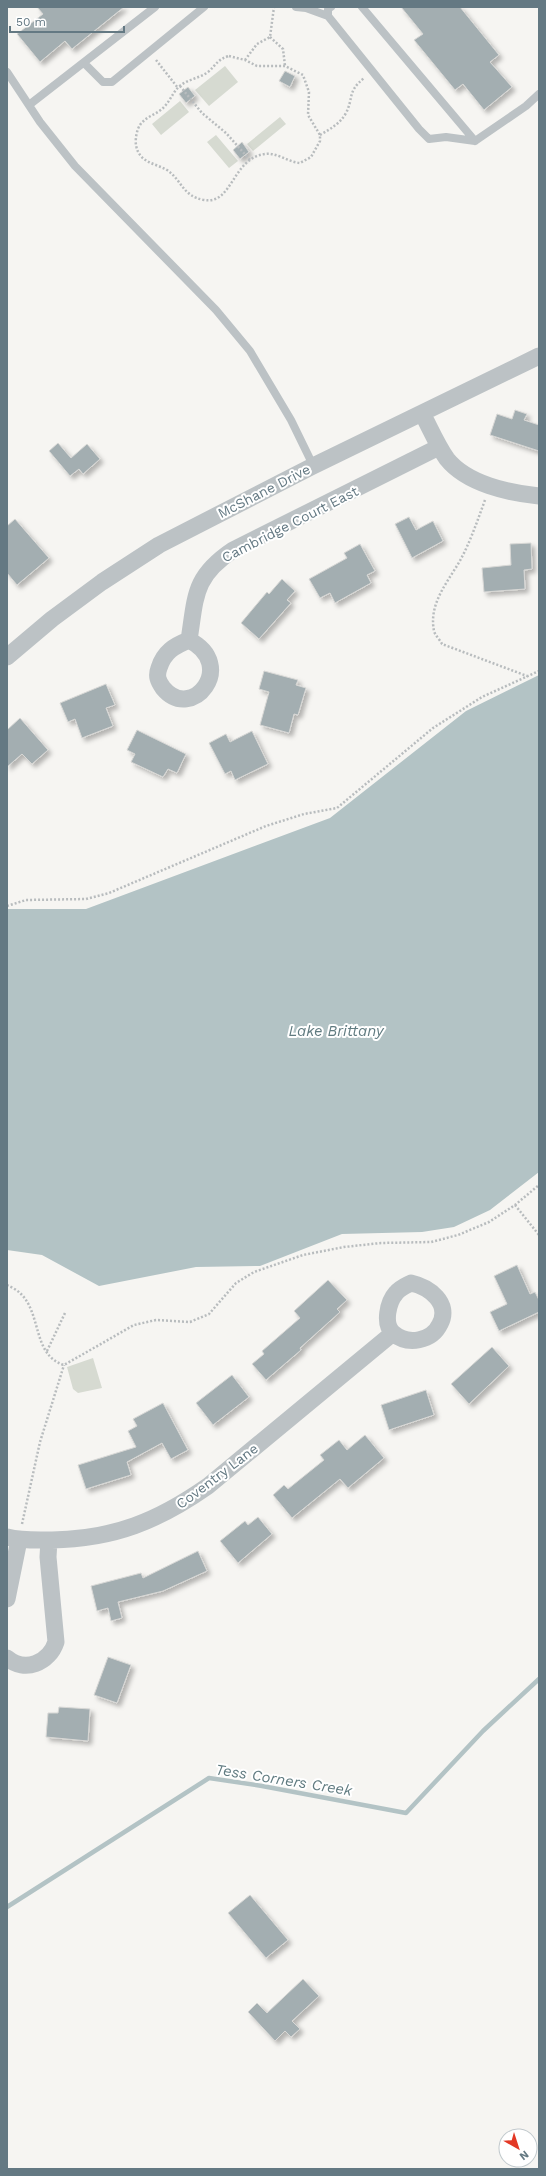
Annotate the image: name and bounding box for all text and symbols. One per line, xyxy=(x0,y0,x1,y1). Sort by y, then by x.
scale bar xyxy=(10,8,124,34)
text: 50 m xyxy=(16,15,46,29)
street label: McShane Drive xyxy=(215,461,313,521)
street label: Cambridge Court East xyxy=(219,483,361,565)
water label: Lake Brittany xyxy=(288,1022,385,1040)
street label: Coventry Lane xyxy=(173,1440,261,1512)
water label: Tess Corners Creek xyxy=(214,1760,354,1800)
north arrow xyxy=(498,2128,538,2168)
text: N xyxy=(517,2148,531,2163)

